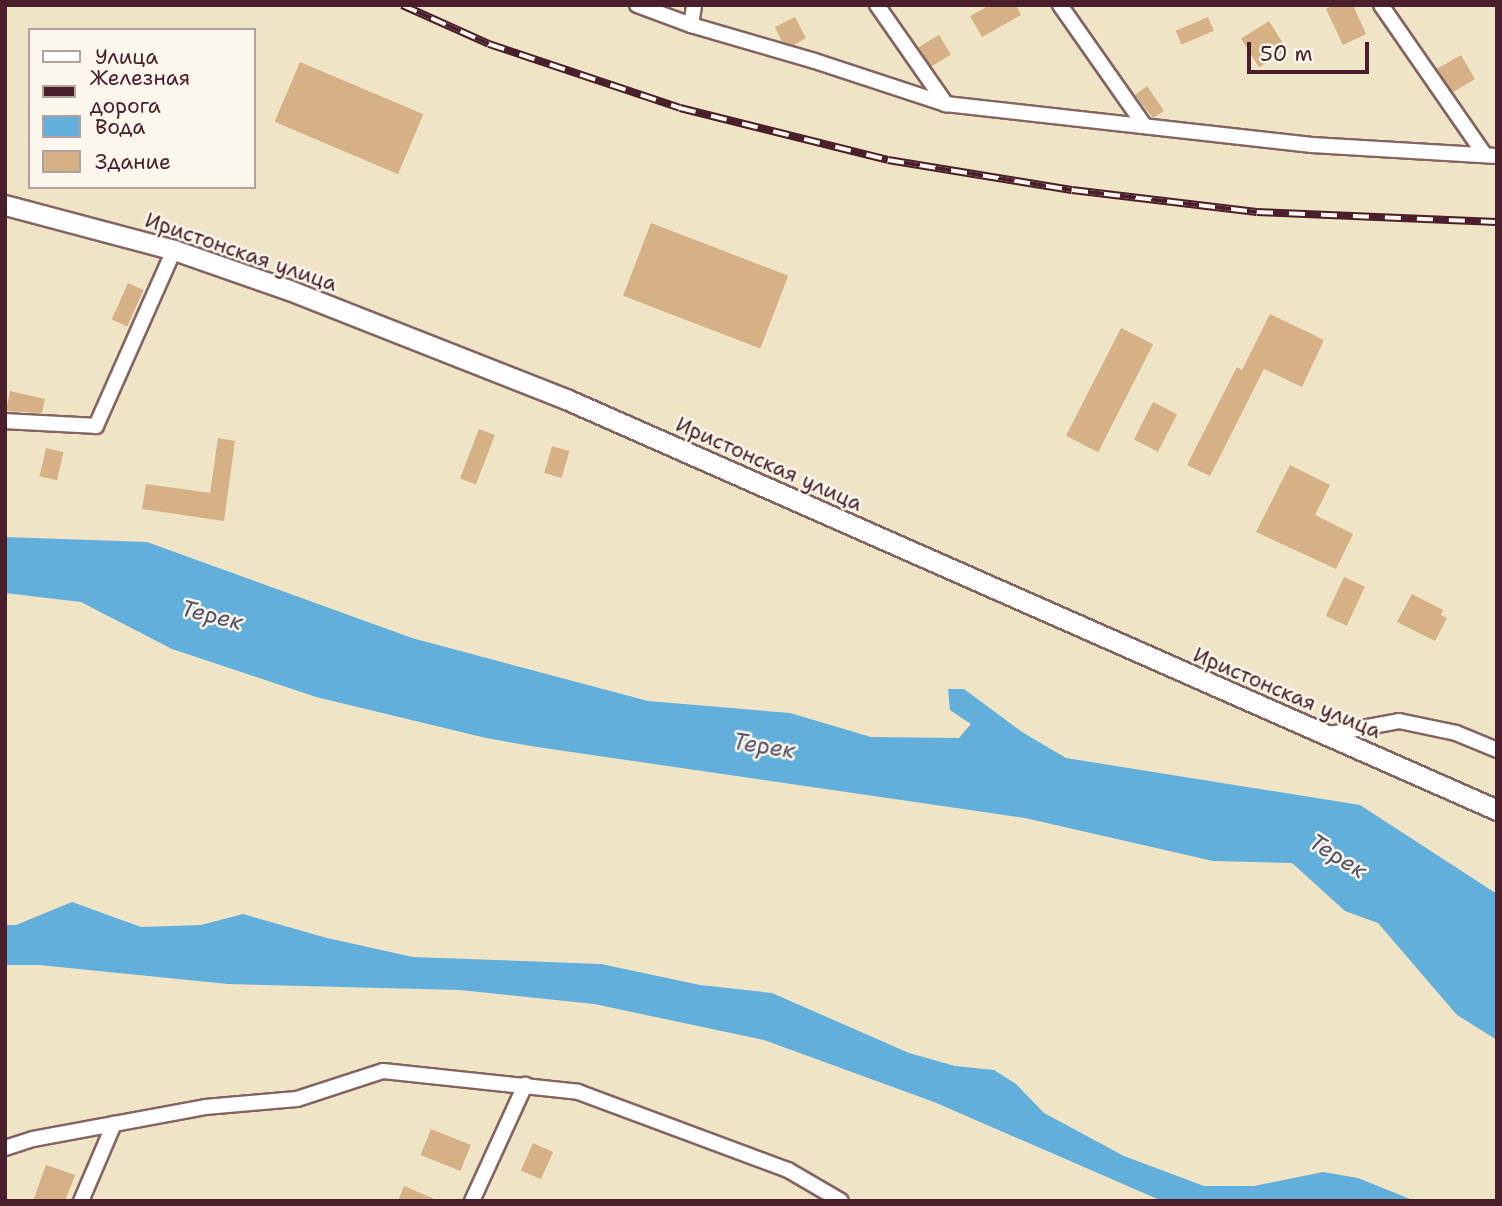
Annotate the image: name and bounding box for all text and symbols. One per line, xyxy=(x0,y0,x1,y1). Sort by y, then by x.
legend xyxy=(28,28,256,189)
scale bar xyxy=(1250,28,1372,72)
text: 50 m xyxy=(1260,40,1313,68)
text: Улица xyxy=(95,43,158,71)
text: Железная дорога xyxy=(90,64,190,120)
text: Вода xyxy=(95,113,145,141)
text: Здание xyxy=(95,148,171,176)
street label: Иристонская улица xyxy=(142,207,340,297)
street label: Иристонская улица xyxy=(672,412,866,516)
water label: Терек xyxy=(178,594,246,636)
street label: Иристонская улица xyxy=(1189,642,1385,744)
water label: Терек xyxy=(731,727,797,765)
water label: Терек xyxy=(1304,828,1372,884)

